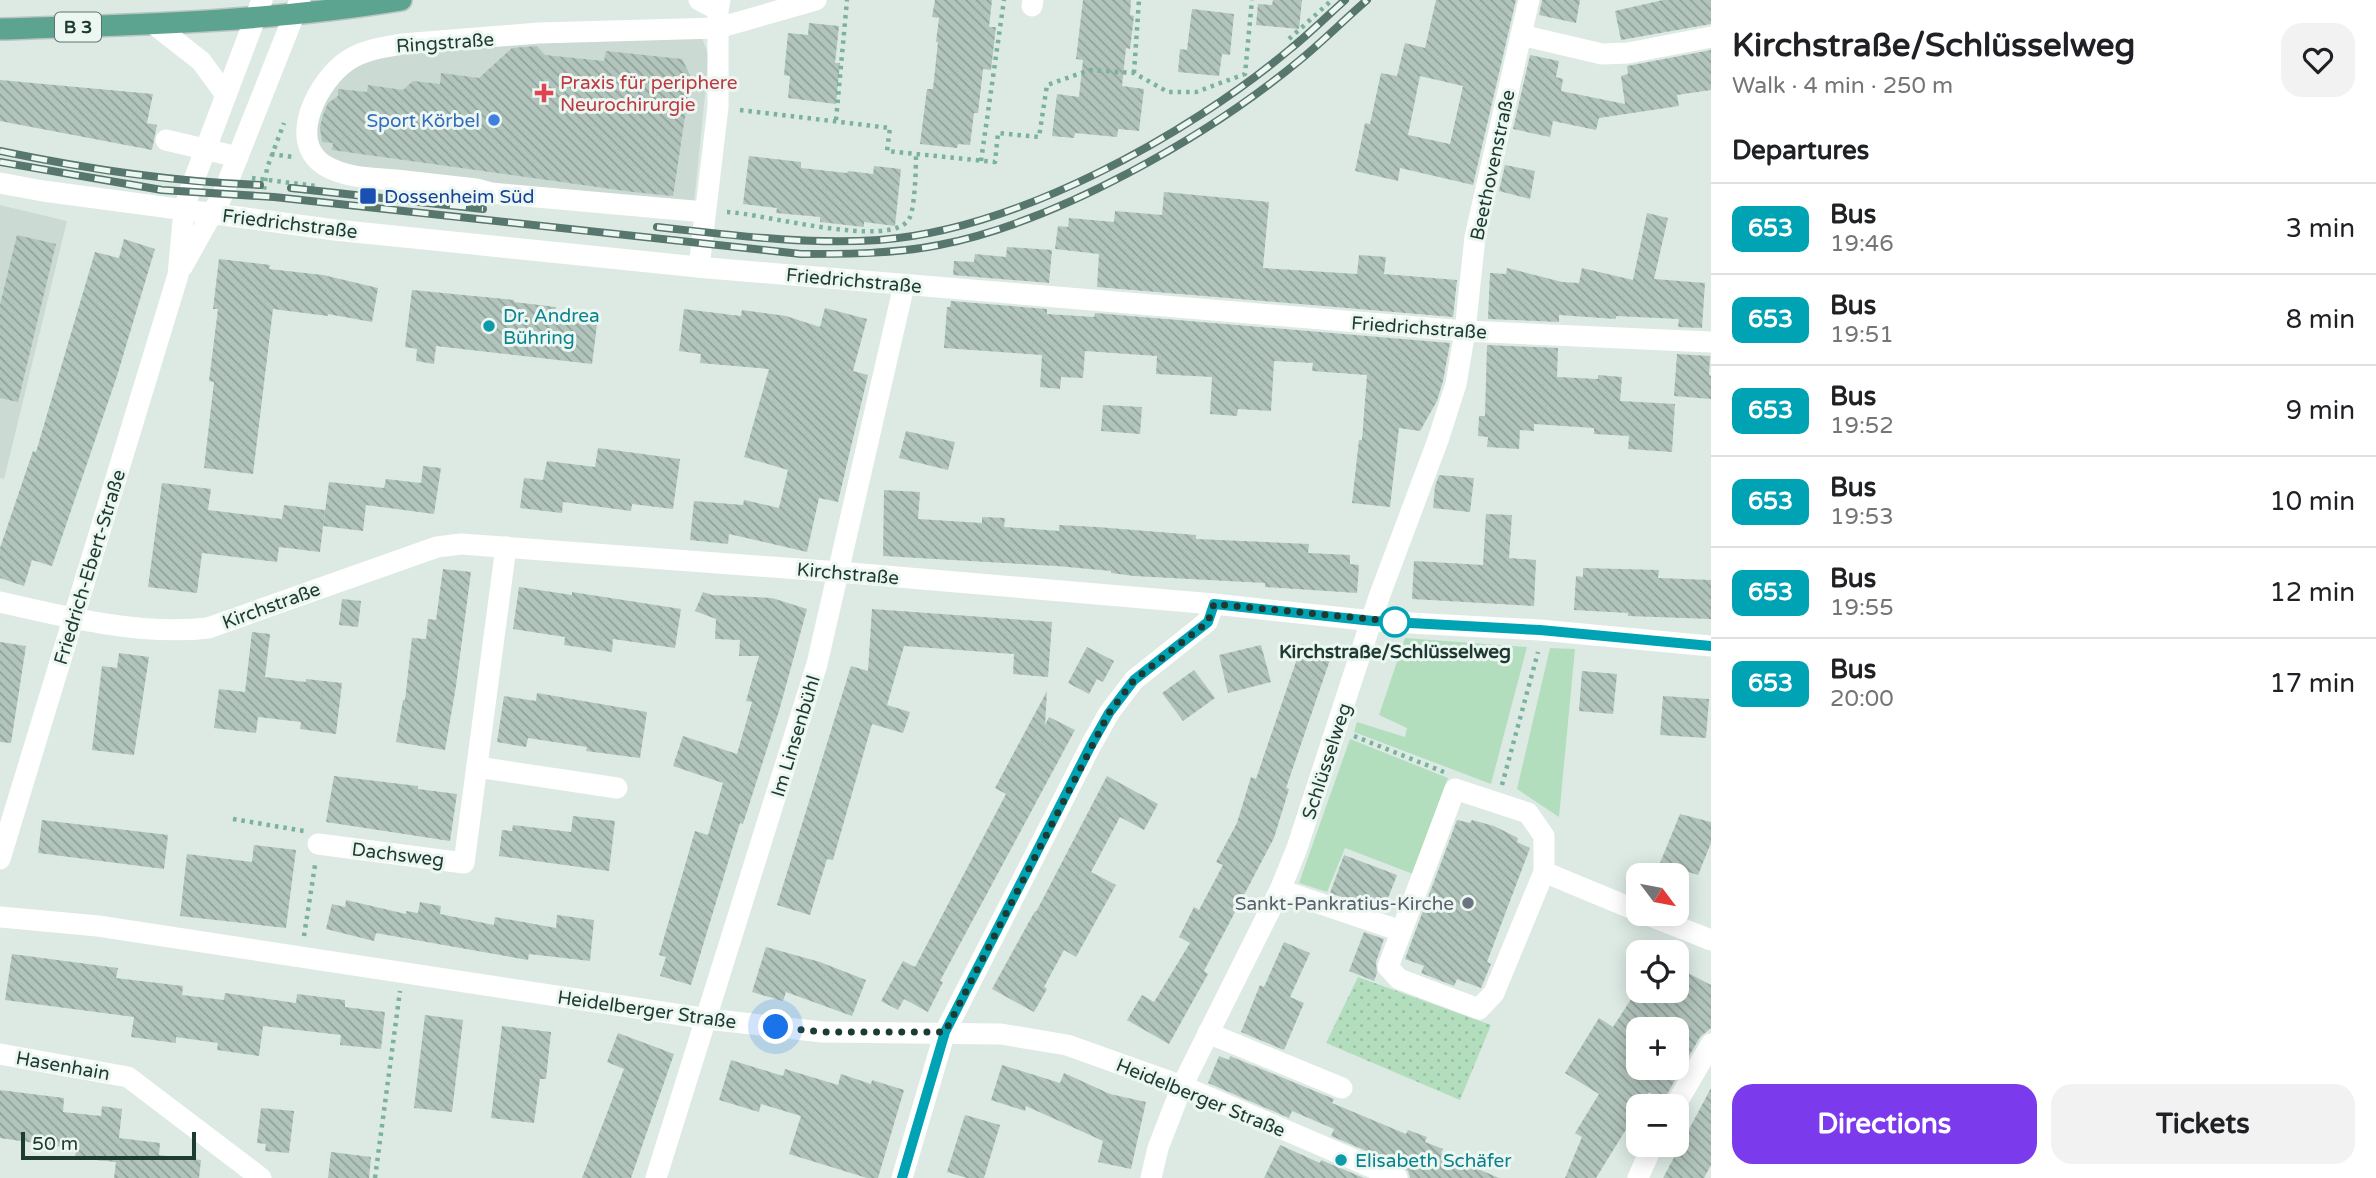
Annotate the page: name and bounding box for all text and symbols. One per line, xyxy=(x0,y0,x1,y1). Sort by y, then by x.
road number: B 3 xyxy=(55,12,101,42)
button: heart xyxy=(2281,23,2355,97)
text: Kirchstraße/Schlüsselweg xyxy=(1732,26,2135,65)
street label: Ringstraße xyxy=(395,29,495,57)
place label: Praxis für periphere Neurochirurgie xyxy=(560,72,738,116)
text: Walk · 4 min · 250 m xyxy=(1732,72,1953,100)
marker: Praxis für periphere Neurochirurgie xyxy=(534,83,554,103)
street label: Beethovenstraße xyxy=(1466,88,1520,243)
place label: Sport Körbel xyxy=(366,110,480,132)
marker: Sport Körbel xyxy=(486,112,502,128)
text: Departures xyxy=(1732,135,1869,166)
marker: Dossenheim Süd xyxy=(358,186,378,206)
place label: Dossenheim Süd xyxy=(384,186,535,208)
text: Bus xyxy=(1830,199,1876,230)
street label: Friedrichstraße xyxy=(221,205,359,243)
text: 3 min xyxy=(2286,213,2355,244)
text: 653 xyxy=(1748,214,1793,243)
text: 19:46 xyxy=(1830,230,1894,258)
street label: Friedrichstraße xyxy=(785,264,923,298)
text: Bus xyxy=(1830,290,1876,321)
text: 8 min xyxy=(2286,304,2355,335)
place label: Dr. Andrea Bühring xyxy=(503,305,600,349)
text: 653 xyxy=(1748,305,1793,334)
street label: Friedrichstraße xyxy=(1350,312,1488,344)
marker: Dr. Andrea Bühring xyxy=(481,318,497,334)
text: 19:51 xyxy=(1830,321,1894,349)
text: Bus xyxy=(1830,381,1876,412)
text: 9 min xyxy=(2286,395,2355,426)
text: 653 xyxy=(1748,396,1793,425)
text: 19:52 xyxy=(1830,412,1894,440)
street label: Friedrich-Ebert-Straße xyxy=(50,467,130,668)
text: Bus xyxy=(1830,472,1876,503)
text: 10 min xyxy=(2269,486,2355,517)
text: 653 xyxy=(1748,487,1793,516)
text: 19:53 xyxy=(1830,503,1894,531)
street label: Kirchstraße xyxy=(796,559,900,589)
text: Bus xyxy=(1830,563,1876,594)
text: 12 min xyxy=(2269,577,2355,608)
street label: Kirchstraße xyxy=(219,578,323,634)
text: 653 xyxy=(1748,578,1793,607)
text: 19:55 xyxy=(1830,594,1894,622)
marker: Kirchstraße/Schlüsselweg xyxy=(1380,607,1410,637)
place label: Kirchstraße/Schlüsselweg xyxy=(1279,641,1511,664)
text: Bus xyxy=(1830,654,1876,685)
text: 17 min xyxy=(2269,668,2355,699)
text: 653 xyxy=(1748,669,1793,698)
street label: Im Linsenbühl xyxy=(767,673,825,800)
text: 20:00 xyxy=(1830,685,1894,713)
street label: Schlüsselweg xyxy=(1298,700,1356,822)
street label: Dachsweg xyxy=(350,838,445,872)
north arrow xyxy=(1626,863,1689,926)
map controls xyxy=(1626,863,1689,1157)
place label: Sankt-Pankratius-Kirche xyxy=(1235,893,1454,915)
marker: Sankt-Pankratius-Kirche xyxy=(1460,895,1476,911)
button: locate xyxy=(1626,940,1689,1003)
street label: Heidelberger Straße xyxy=(556,987,738,1033)
your location xyxy=(758,1009,793,1044)
button: + xyxy=(1626,1017,1689,1080)
street label: Hasenhain xyxy=(14,1047,112,1085)
street label: Heidelberger Straße xyxy=(1113,1054,1288,1142)
button: Directions xyxy=(1732,1084,2037,1164)
button: Tickets xyxy=(2051,1084,2355,1164)
button: − xyxy=(1626,1094,1689,1157)
scale bar xyxy=(21,1129,196,1161)
text: 50 m xyxy=(32,1133,78,1155)
place label: Elisabeth Schäfer xyxy=(1355,1150,1512,1172)
marker: Elisabeth Schäfer xyxy=(1333,1152,1349,1168)

